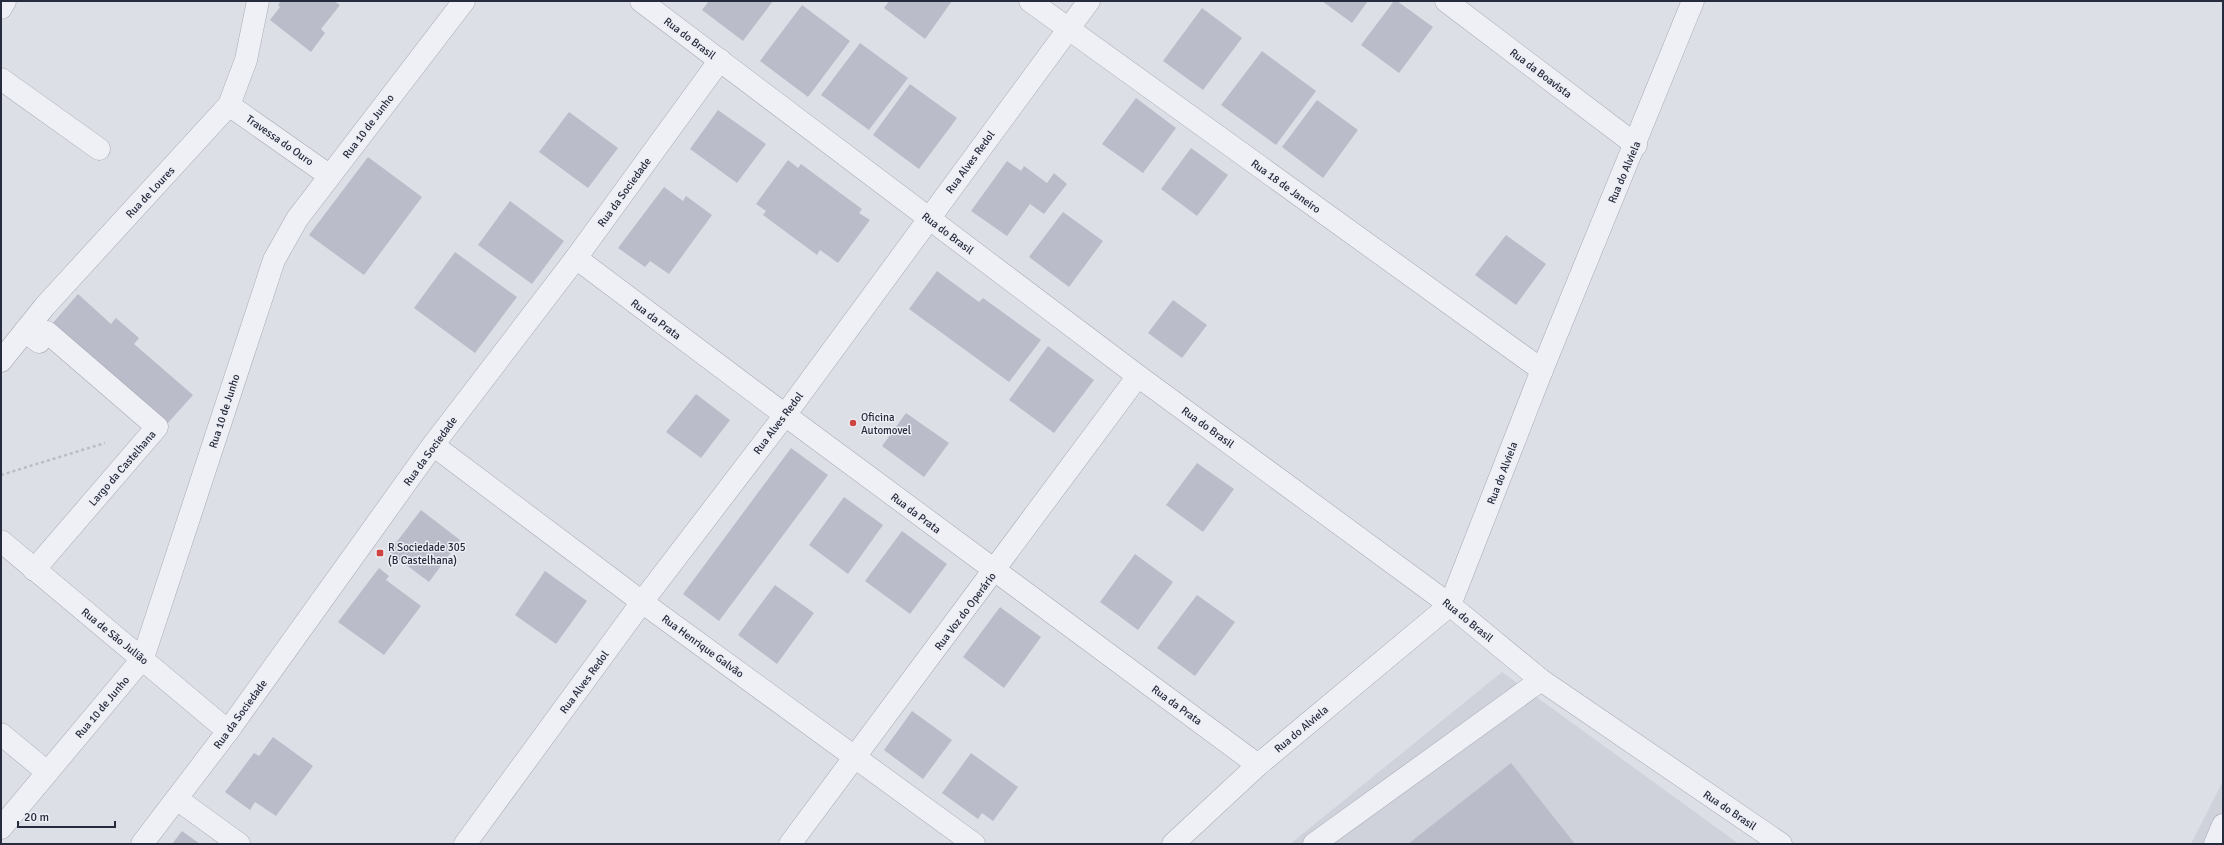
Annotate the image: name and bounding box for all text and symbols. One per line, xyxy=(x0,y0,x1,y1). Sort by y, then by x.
street label: Rua do Brasil xyxy=(661,15,718,62)
street label: Rua da Boavista xyxy=(1507,46,1575,101)
street label: Rua 10 de Junho xyxy=(340,91,397,161)
street label: Travessa do Ouro xyxy=(244,112,316,169)
street label: Rua Alves Redol xyxy=(943,128,998,196)
street label: Rua do Alviela xyxy=(1606,139,1644,205)
street label: Rua da Sociedade xyxy=(595,155,654,229)
street label: Rua 18 de Janeiro xyxy=(1248,157,1323,216)
street label: Rua de Loures xyxy=(123,164,178,221)
street label: Rua do Brasil xyxy=(919,210,976,257)
street label: Rua da Prata xyxy=(628,296,684,343)
street label: Rua 10 de Junho xyxy=(206,372,243,450)
street label: Rua Alves Redol xyxy=(751,390,806,457)
street label: Rua do Brasil xyxy=(1179,404,1236,451)
place label: Oficina Automovel xyxy=(861,411,911,437)
street label: Rua da Sociedade xyxy=(401,414,460,488)
marker: Oficina Automovel xyxy=(848,418,858,428)
street label: Largo da Castelhana xyxy=(86,428,159,509)
street label: Rua do Alviela xyxy=(1485,440,1521,506)
street label: Rua da Prata xyxy=(888,490,944,537)
place label: R Sociedade 305 (B Castelhana) xyxy=(388,541,466,567)
marker: R Sociedade 305 (B Castelhana) xyxy=(375,548,385,558)
street label: Rua Voz do Operário xyxy=(932,570,999,653)
street label: Rua do Brasil xyxy=(1440,596,1496,645)
street label: Rua de São Julião xyxy=(79,605,151,668)
street label: Rua Henrique Galvão xyxy=(659,612,747,681)
street label: Rua Alves Redol xyxy=(557,648,612,716)
street label: Rua 10 de Junho xyxy=(73,673,132,741)
street label: Rua da Sociedade xyxy=(211,677,270,751)
street label: Rua da Prata xyxy=(1149,683,1205,728)
street label: Rua do Alviela xyxy=(1272,703,1331,756)
street label: Rua do Brasil xyxy=(1701,788,1759,833)
scale bar xyxy=(18,803,115,829)
text: 20 m xyxy=(24,810,49,825)

